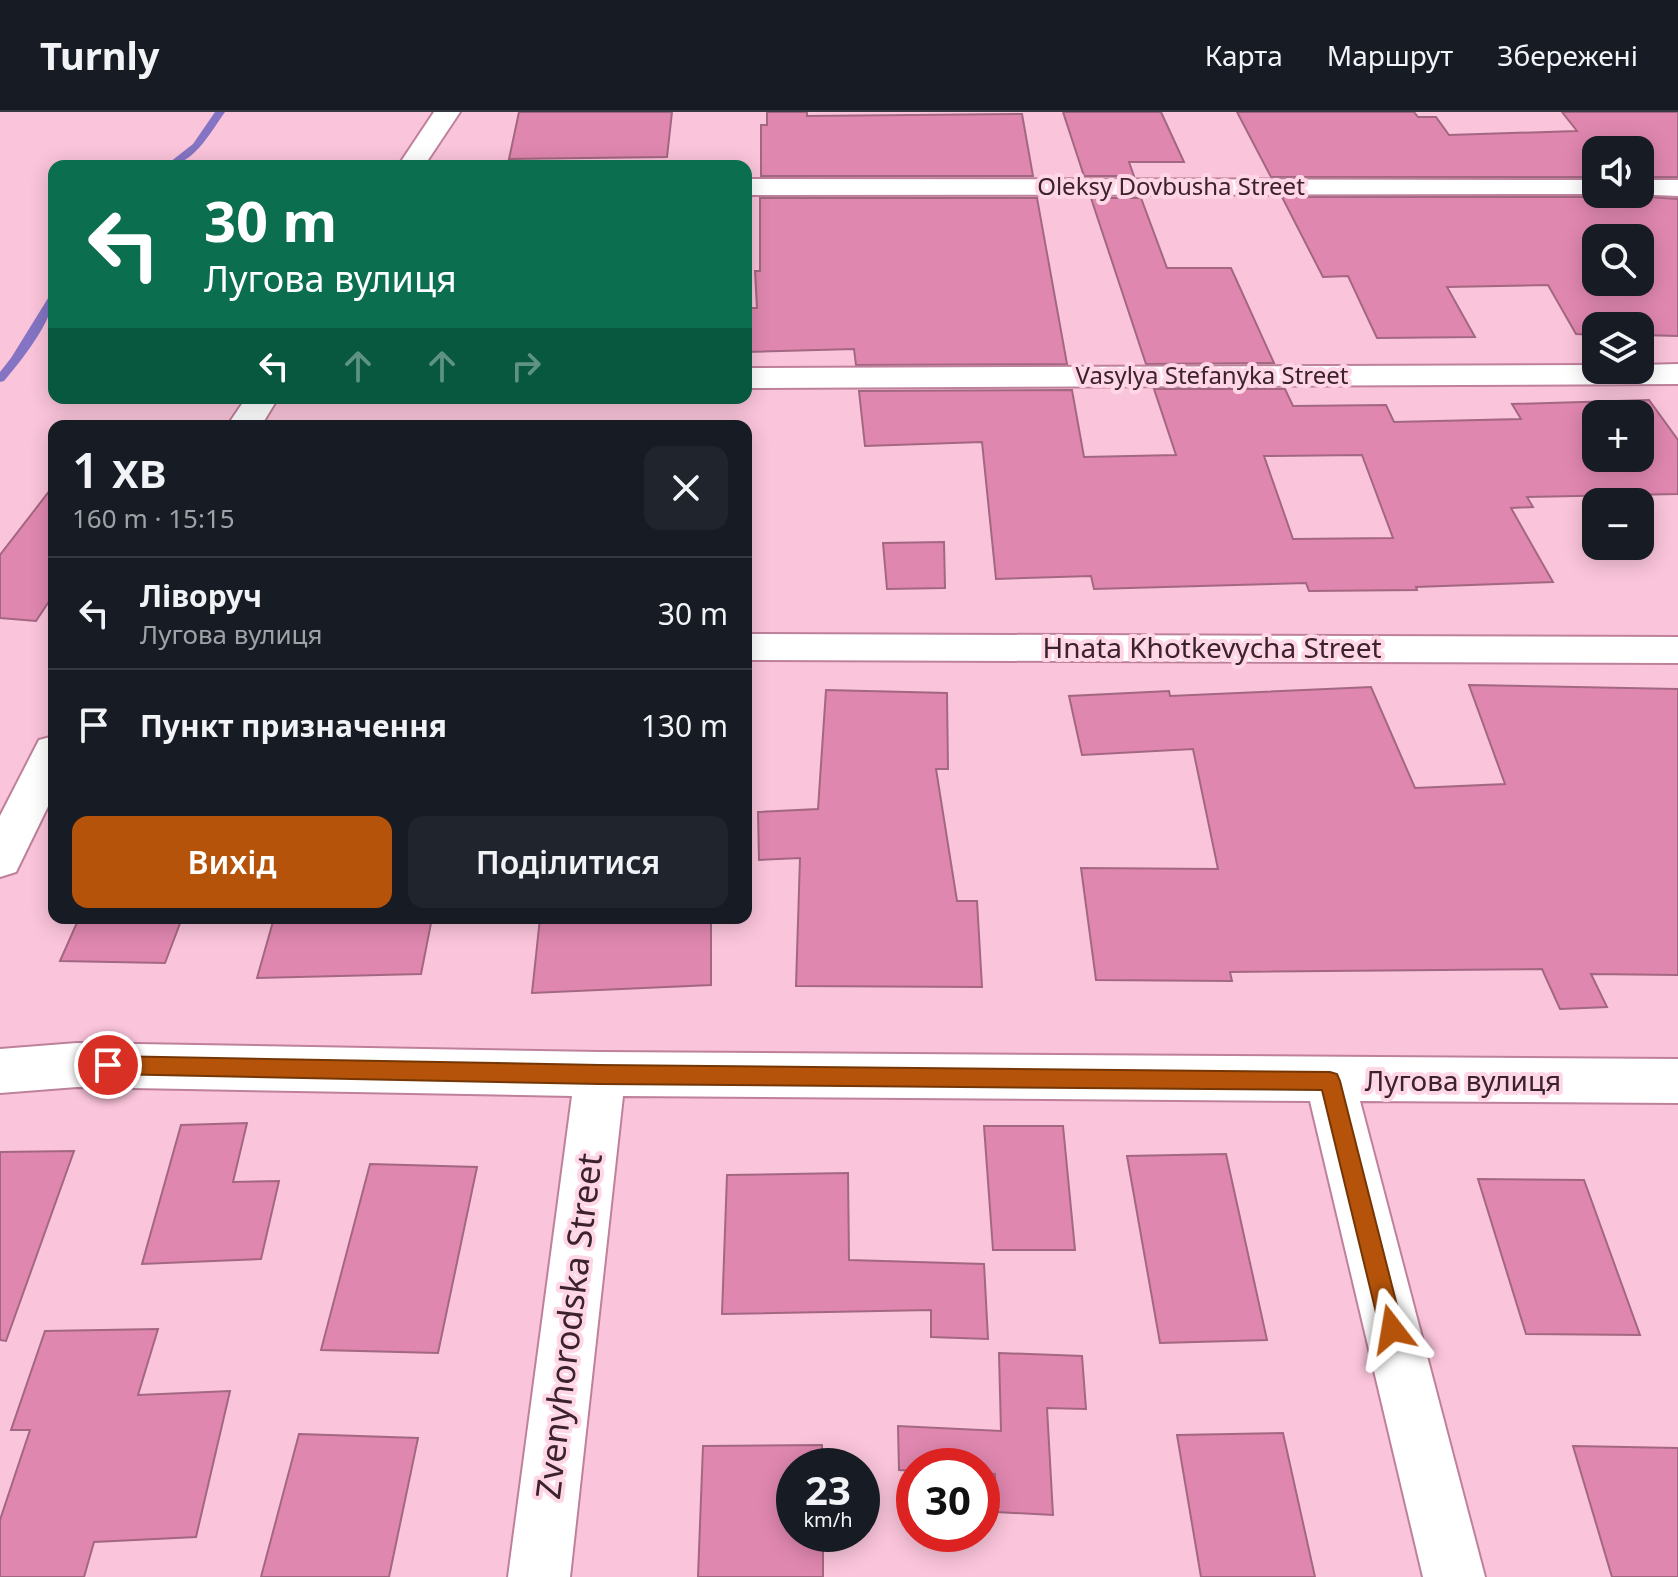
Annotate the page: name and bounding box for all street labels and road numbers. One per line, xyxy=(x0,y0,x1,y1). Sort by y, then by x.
street label: Oleksy Dovbusha Street xyxy=(1037,169,1305,202)
street label: Vasylya Stefanyka Street xyxy=(1076,358,1349,391)
street label: Hnata Khotkevycha Street xyxy=(1042,628,1382,666)
street label: Лугова вулиця xyxy=(1365,1061,1561,1099)
street label: Zvenyhorodska Street xyxy=(524,1150,612,1501)

